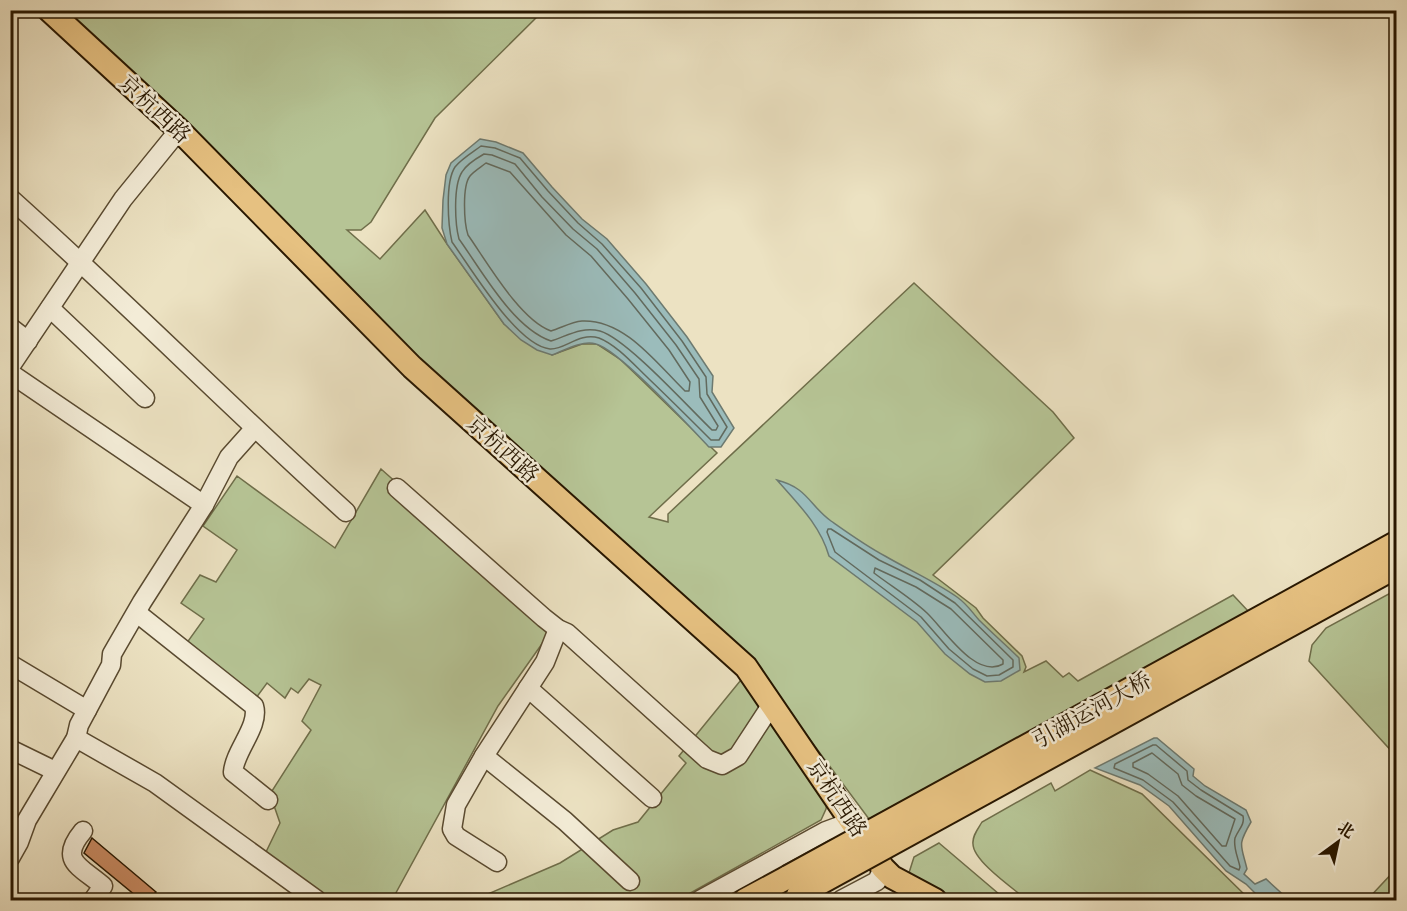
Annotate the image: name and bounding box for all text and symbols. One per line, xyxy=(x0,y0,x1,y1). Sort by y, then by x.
street label: 京杭西路 xyxy=(113,68,197,150)
street label: 京杭西路 xyxy=(461,409,545,489)
street label: 引湖运河大桥 xyxy=(1027,665,1157,755)
street label: 京杭西路 xyxy=(800,753,874,843)
north arrow xyxy=(1308,812,1368,872)
text: 北 xyxy=(1333,817,1358,843)

